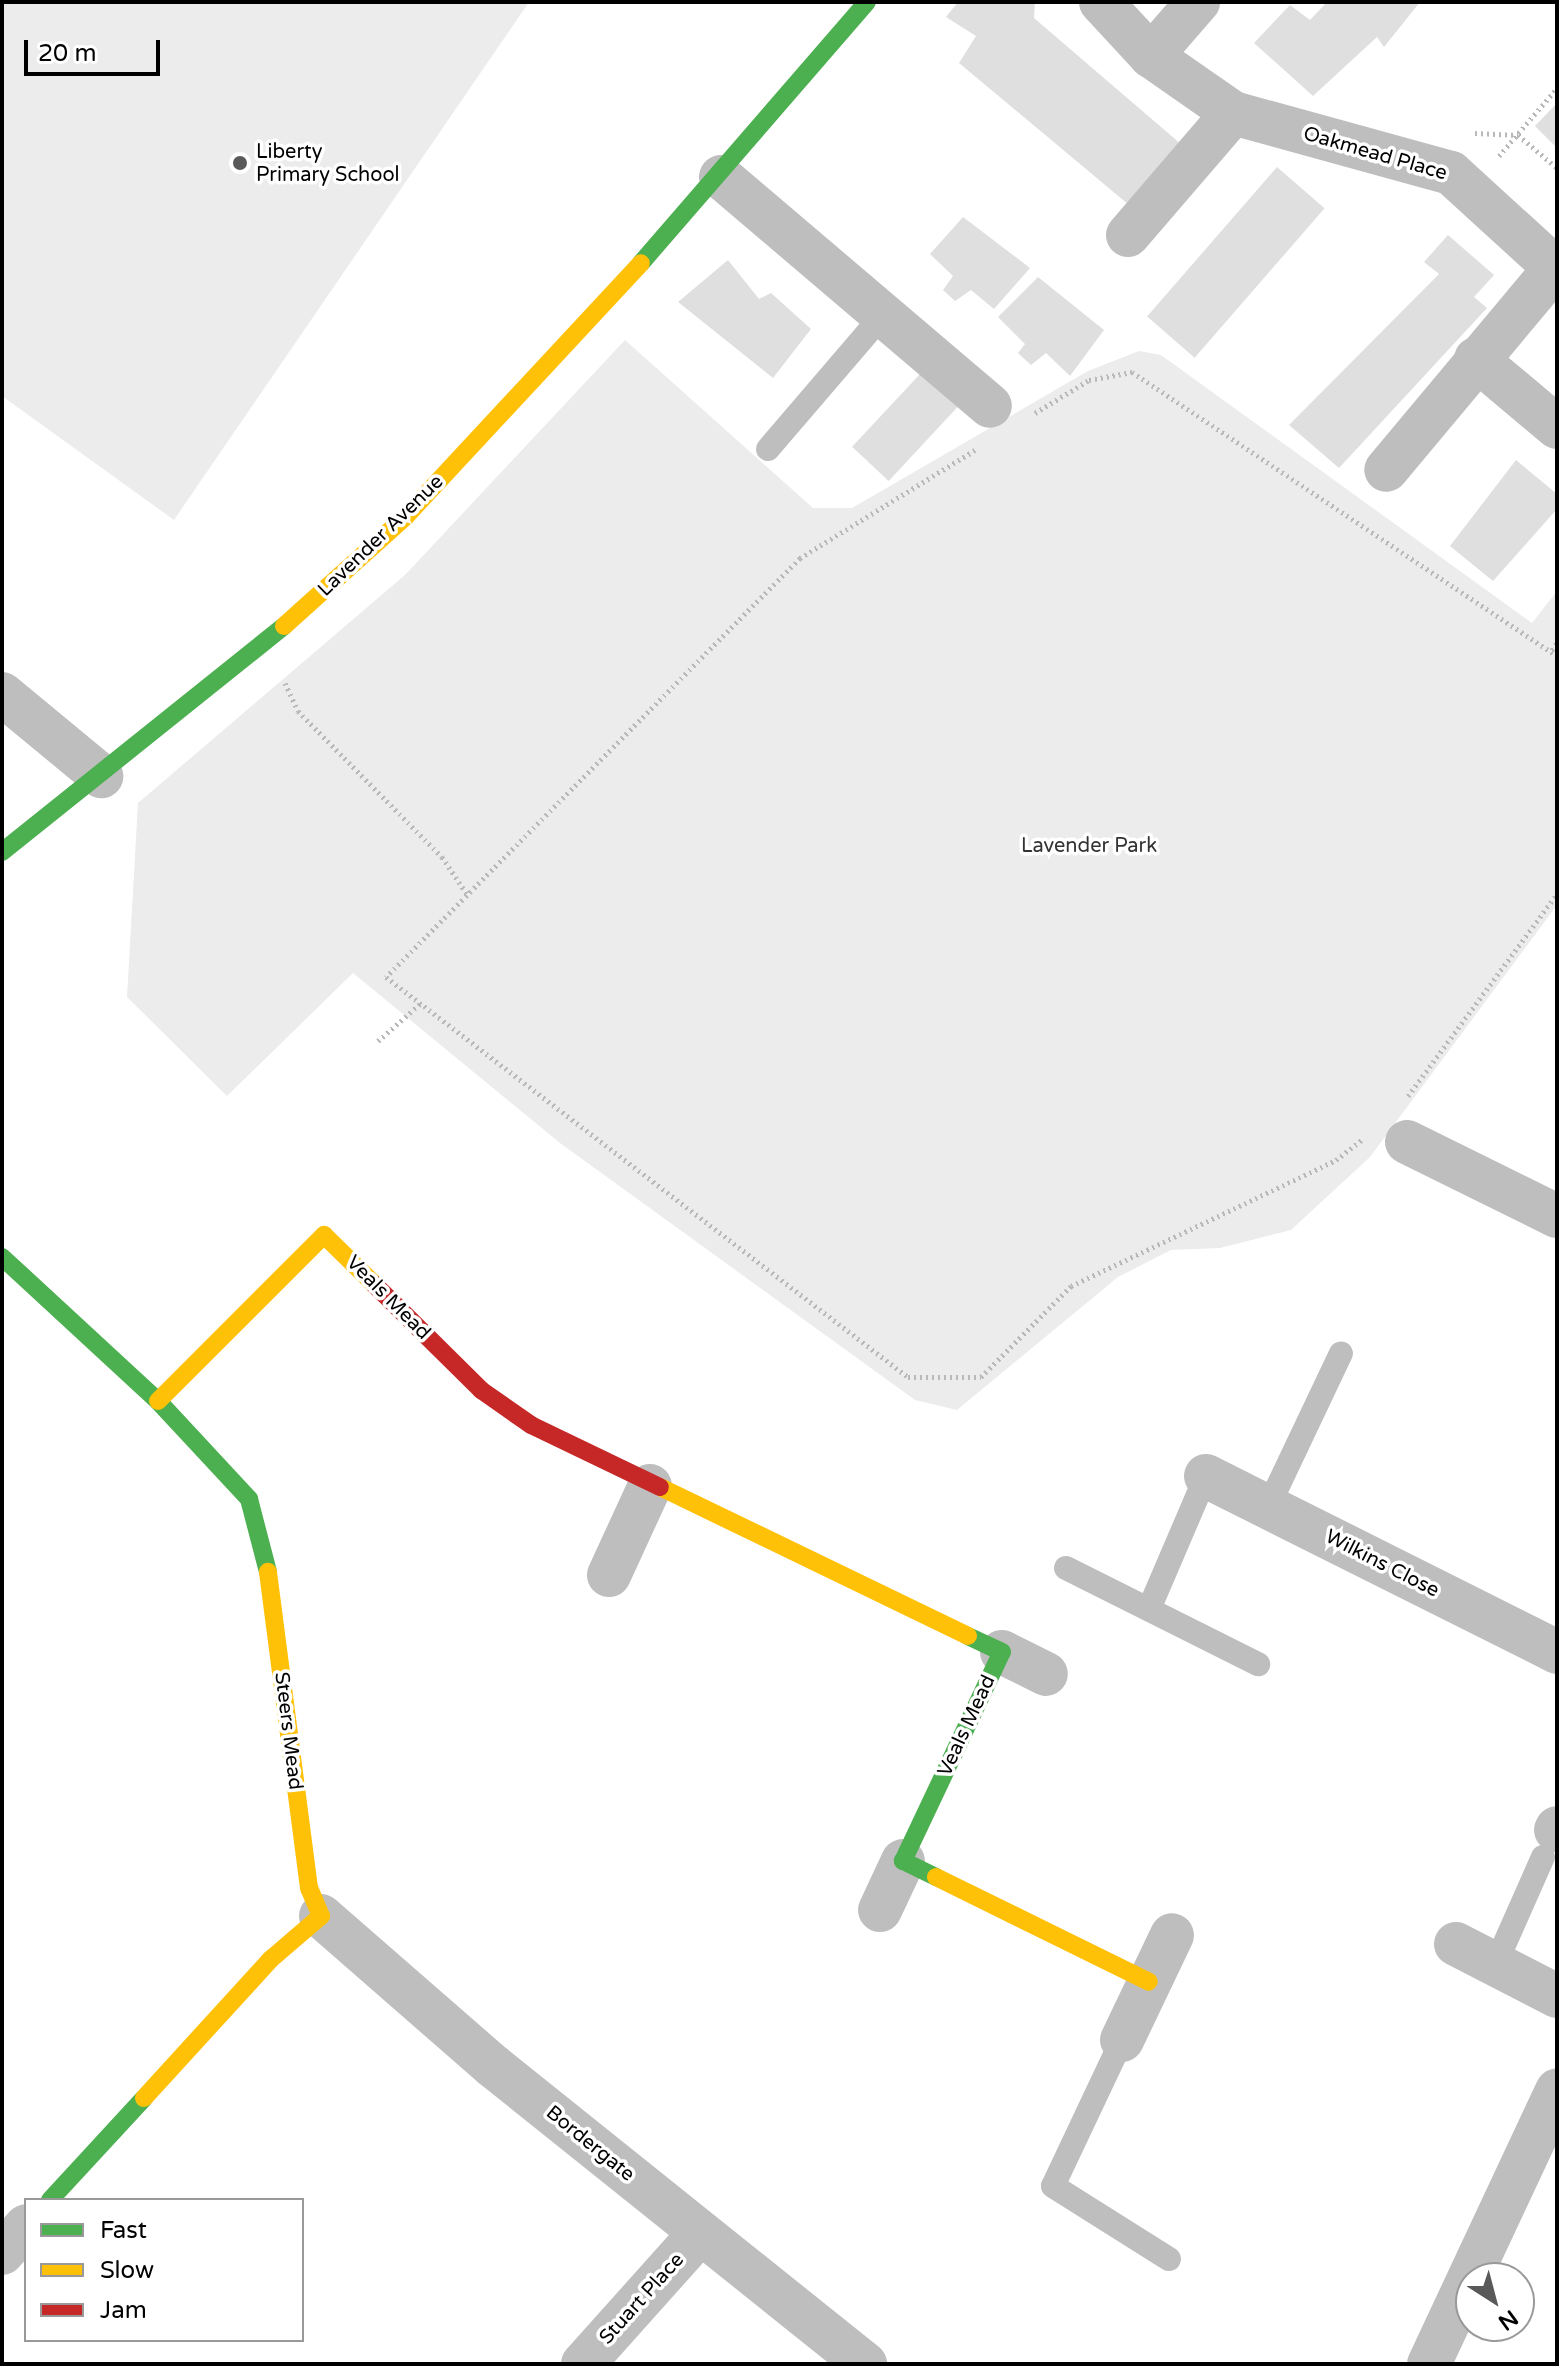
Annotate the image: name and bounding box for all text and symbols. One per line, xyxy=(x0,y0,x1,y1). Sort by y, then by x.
scale bar xyxy=(28,24,164,74)
text: 20 m xyxy=(38,39,96,68)
street label: Oakmead Place xyxy=(1300,122,1450,186)
place label: Liberty Primary School xyxy=(256,140,400,187)
marker: Liberty Primary School xyxy=(231,154,249,172)
street label: Lavender Avenue xyxy=(313,470,449,602)
park label: Lavender Park xyxy=(1021,834,1157,858)
street label: Veals Mead xyxy=(341,1251,435,1345)
street label: Wilkins Close xyxy=(1321,1525,1443,1603)
street label: Steers Mead xyxy=(269,1671,307,1791)
street label: Veals Mead xyxy=(933,1671,1001,1781)
street label: Bordergate xyxy=(541,2101,639,2187)
legend xyxy=(24,2198,304,2342)
text: Fast xyxy=(100,2216,147,2245)
street label: Stuart Place xyxy=(595,2248,689,2350)
text: Slow xyxy=(100,2256,154,2285)
north arrow xyxy=(1455,2262,1535,2342)
text: Jam xyxy=(100,2296,147,2325)
text: N xyxy=(1493,2304,1523,2336)

